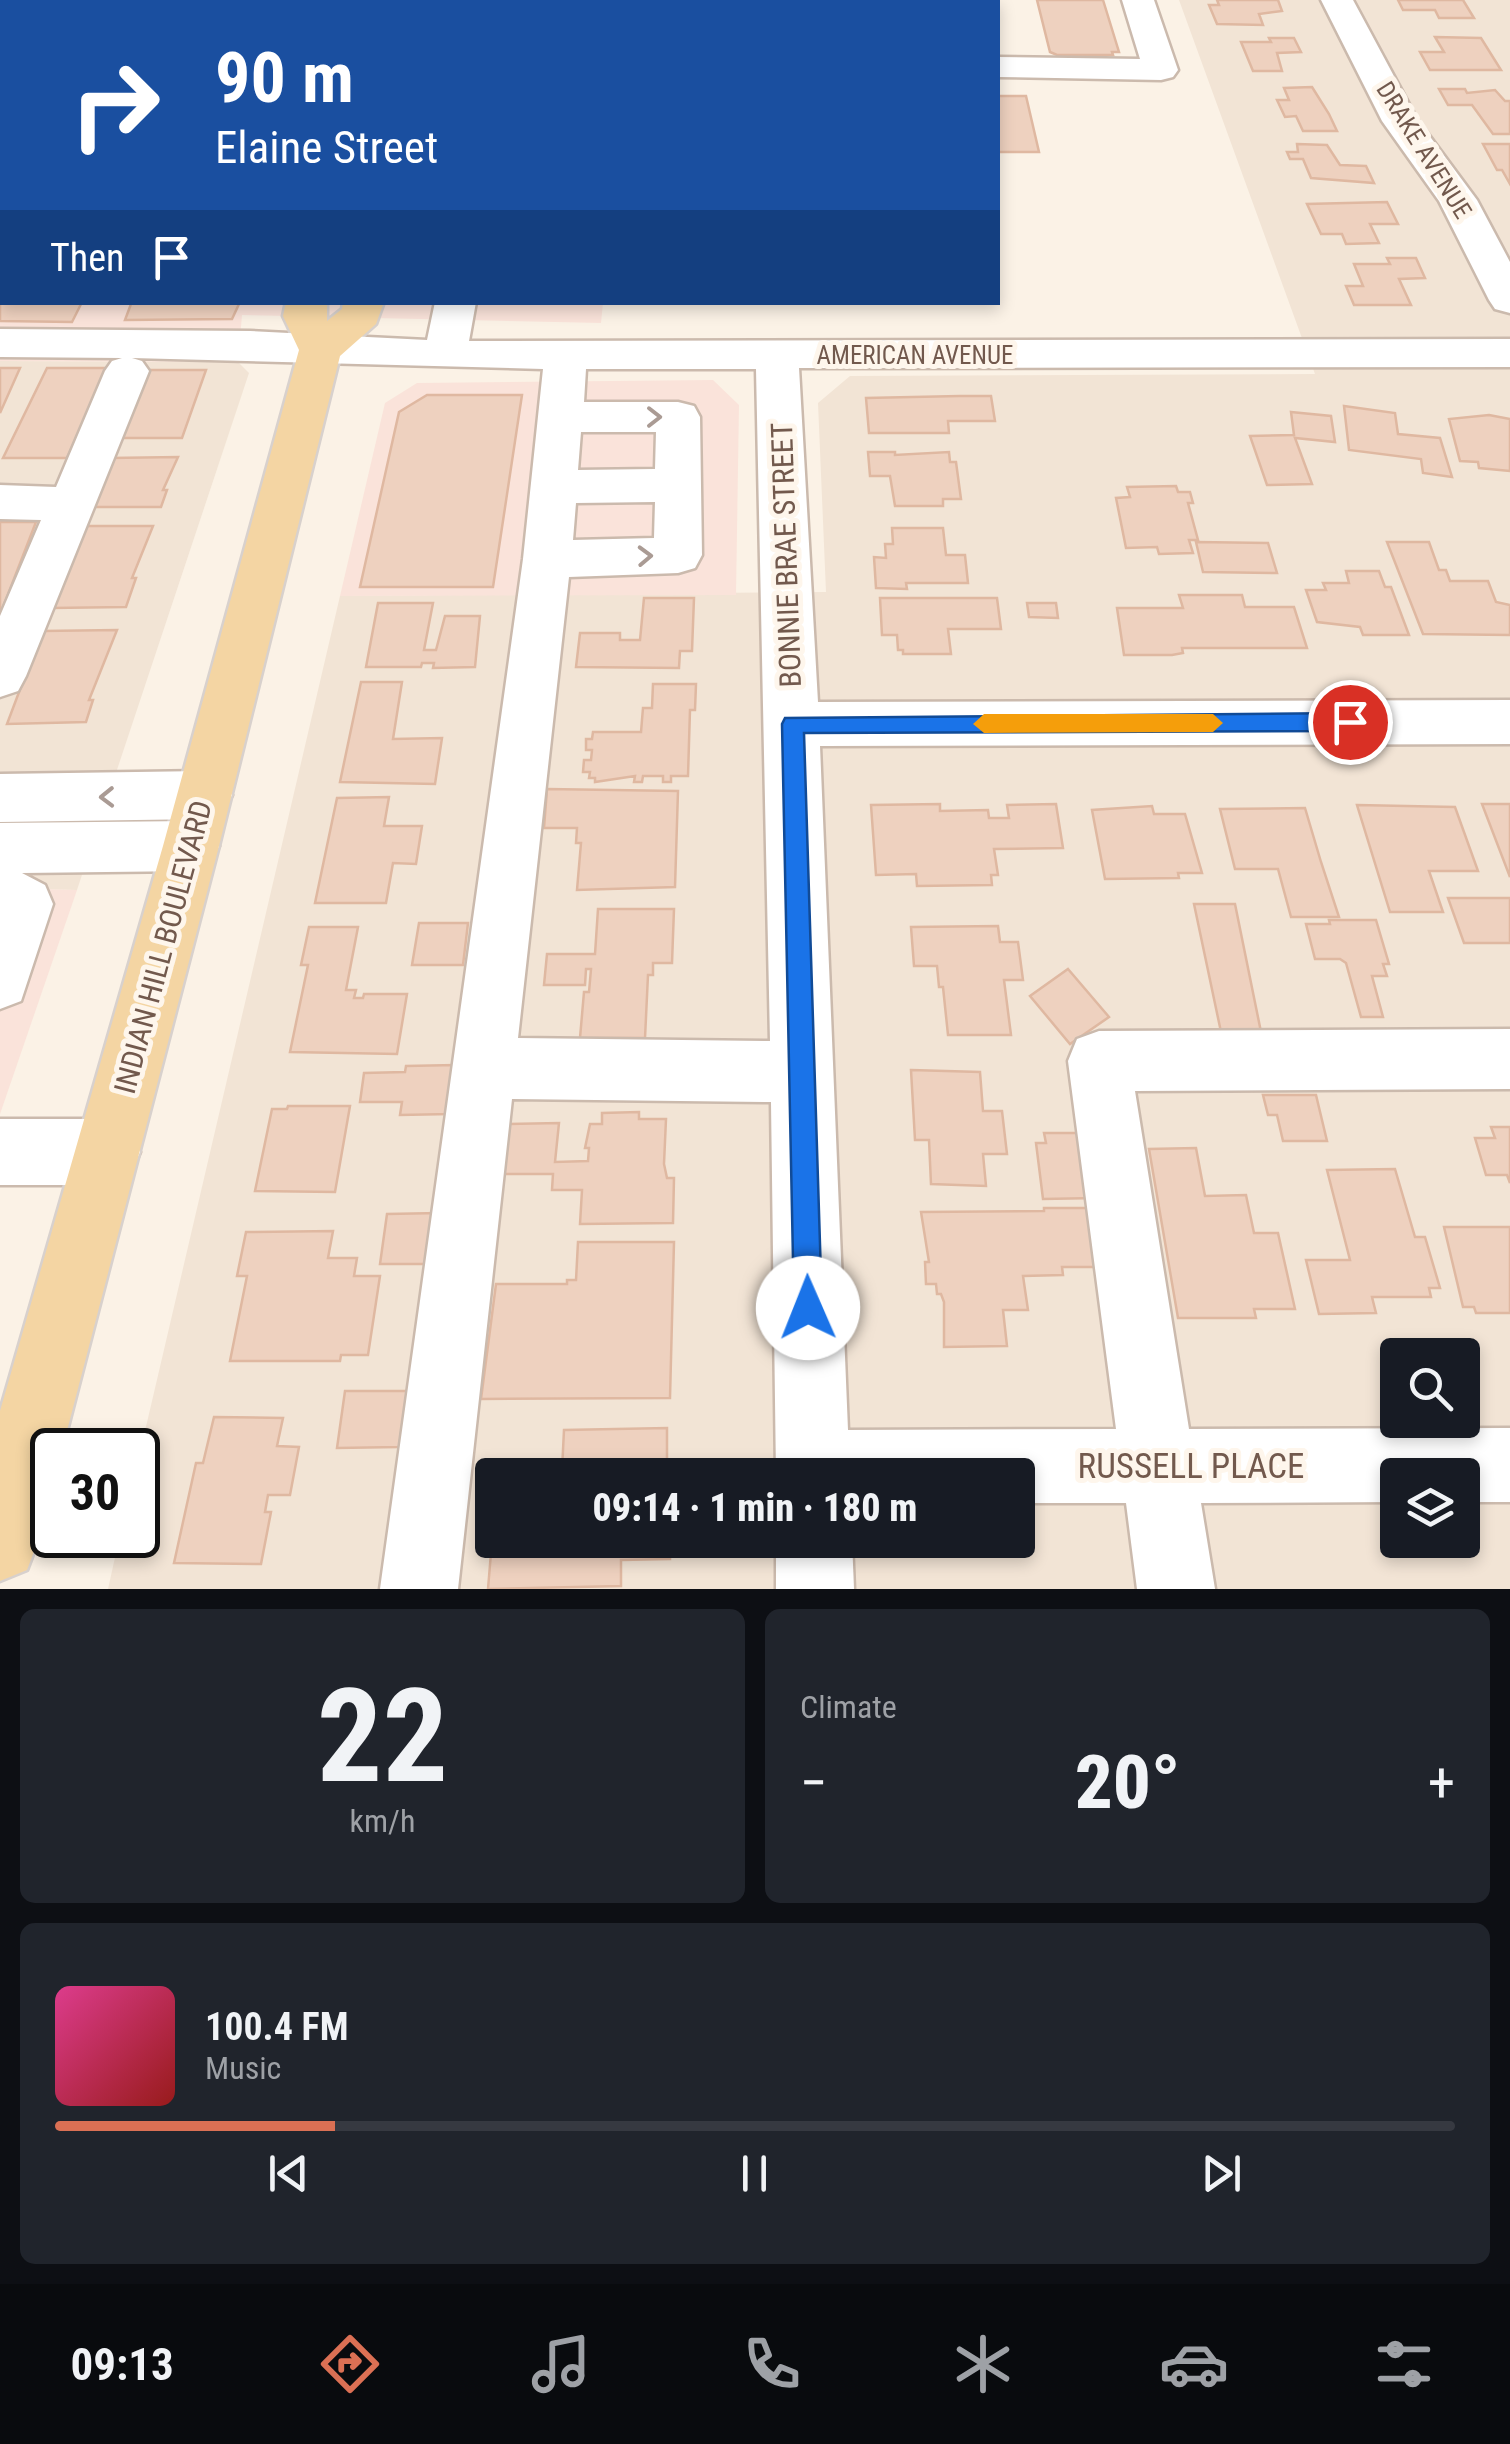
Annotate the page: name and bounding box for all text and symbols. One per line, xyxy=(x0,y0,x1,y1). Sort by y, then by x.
text: 90 m xyxy=(215,37,354,119)
icon: right xyxy=(50,40,180,170)
street label: DRAKE AVENUE xyxy=(1370,76,1478,224)
text: Elaine Street xyxy=(215,121,438,174)
icon: arrive xyxy=(144,230,199,285)
text: Then xyxy=(50,236,124,280)
street label: AMERICAN AVENUE xyxy=(817,341,1013,370)
one-way arrow xyxy=(646,406,662,428)
street label: BONNIE BRAE STREET xyxy=(764,422,808,688)
one-way arrow xyxy=(638,545,653,567)
pin xyxy=(1308,680,1393,765)
icon: arrive xyxy=(1323,695,1378,750)
one-way arrow xyxy=(98,786,114,807)
street label: INDIAN HILL BOULEVARD xyxy=(107,797,219,1097)
position arrow xyxy=(756,1256,860,1360)
map controls xyxy=(1380,1338,1480,1558)
button: search xyxy=(1380,1338,1480,1438)
speed limit sign: 30 xyxy=(30,1428,160,1558)
street label: RUSSELL PLACE xyxy=(1078,1446,1304,1487)
button: layers xyxy=(1380,1458,1480,1558)
text: 09:14 · 1 min · 180 m xyxy=(593,1486,917,1530)
text: 22 xyxy=(317,1660,448,1813)
text: Climate xyxy=(800,1688,897,1726)
text: 20° xyxy=(1075,1738,1180,1826)
text: − xyxy=(800,1751,828,1815)
text: + xyxy=(1428,1751,1455,1815)
text: km/h xyxy=(350,1802,415,1840)
text: 100.4 FM xyxy=(205,2005,349,2049)
text: Music xyxy=(205,2049,281,2087)
icon: previous xyxy=(261,2146,316,2201)
icon: pause xyxy=(727,2146,782,2201)
icon: next xyxy=(1194,2146,1249,2201)
icon: directions xyxy=(315,2329,385,2399)
icon: music xyxy=(526,2329,596,2399)
icon: phone xyxy=(737,2329,807,2399)
icon: climate xyxy=(948,2329,1018,2399)
icon: car xyxy=(1159,2329,1229,2399)
icon: filters xyxy=(1369,2329,1439,2399)
text: 09:13 xyxy=(70,2338,174,2391)

